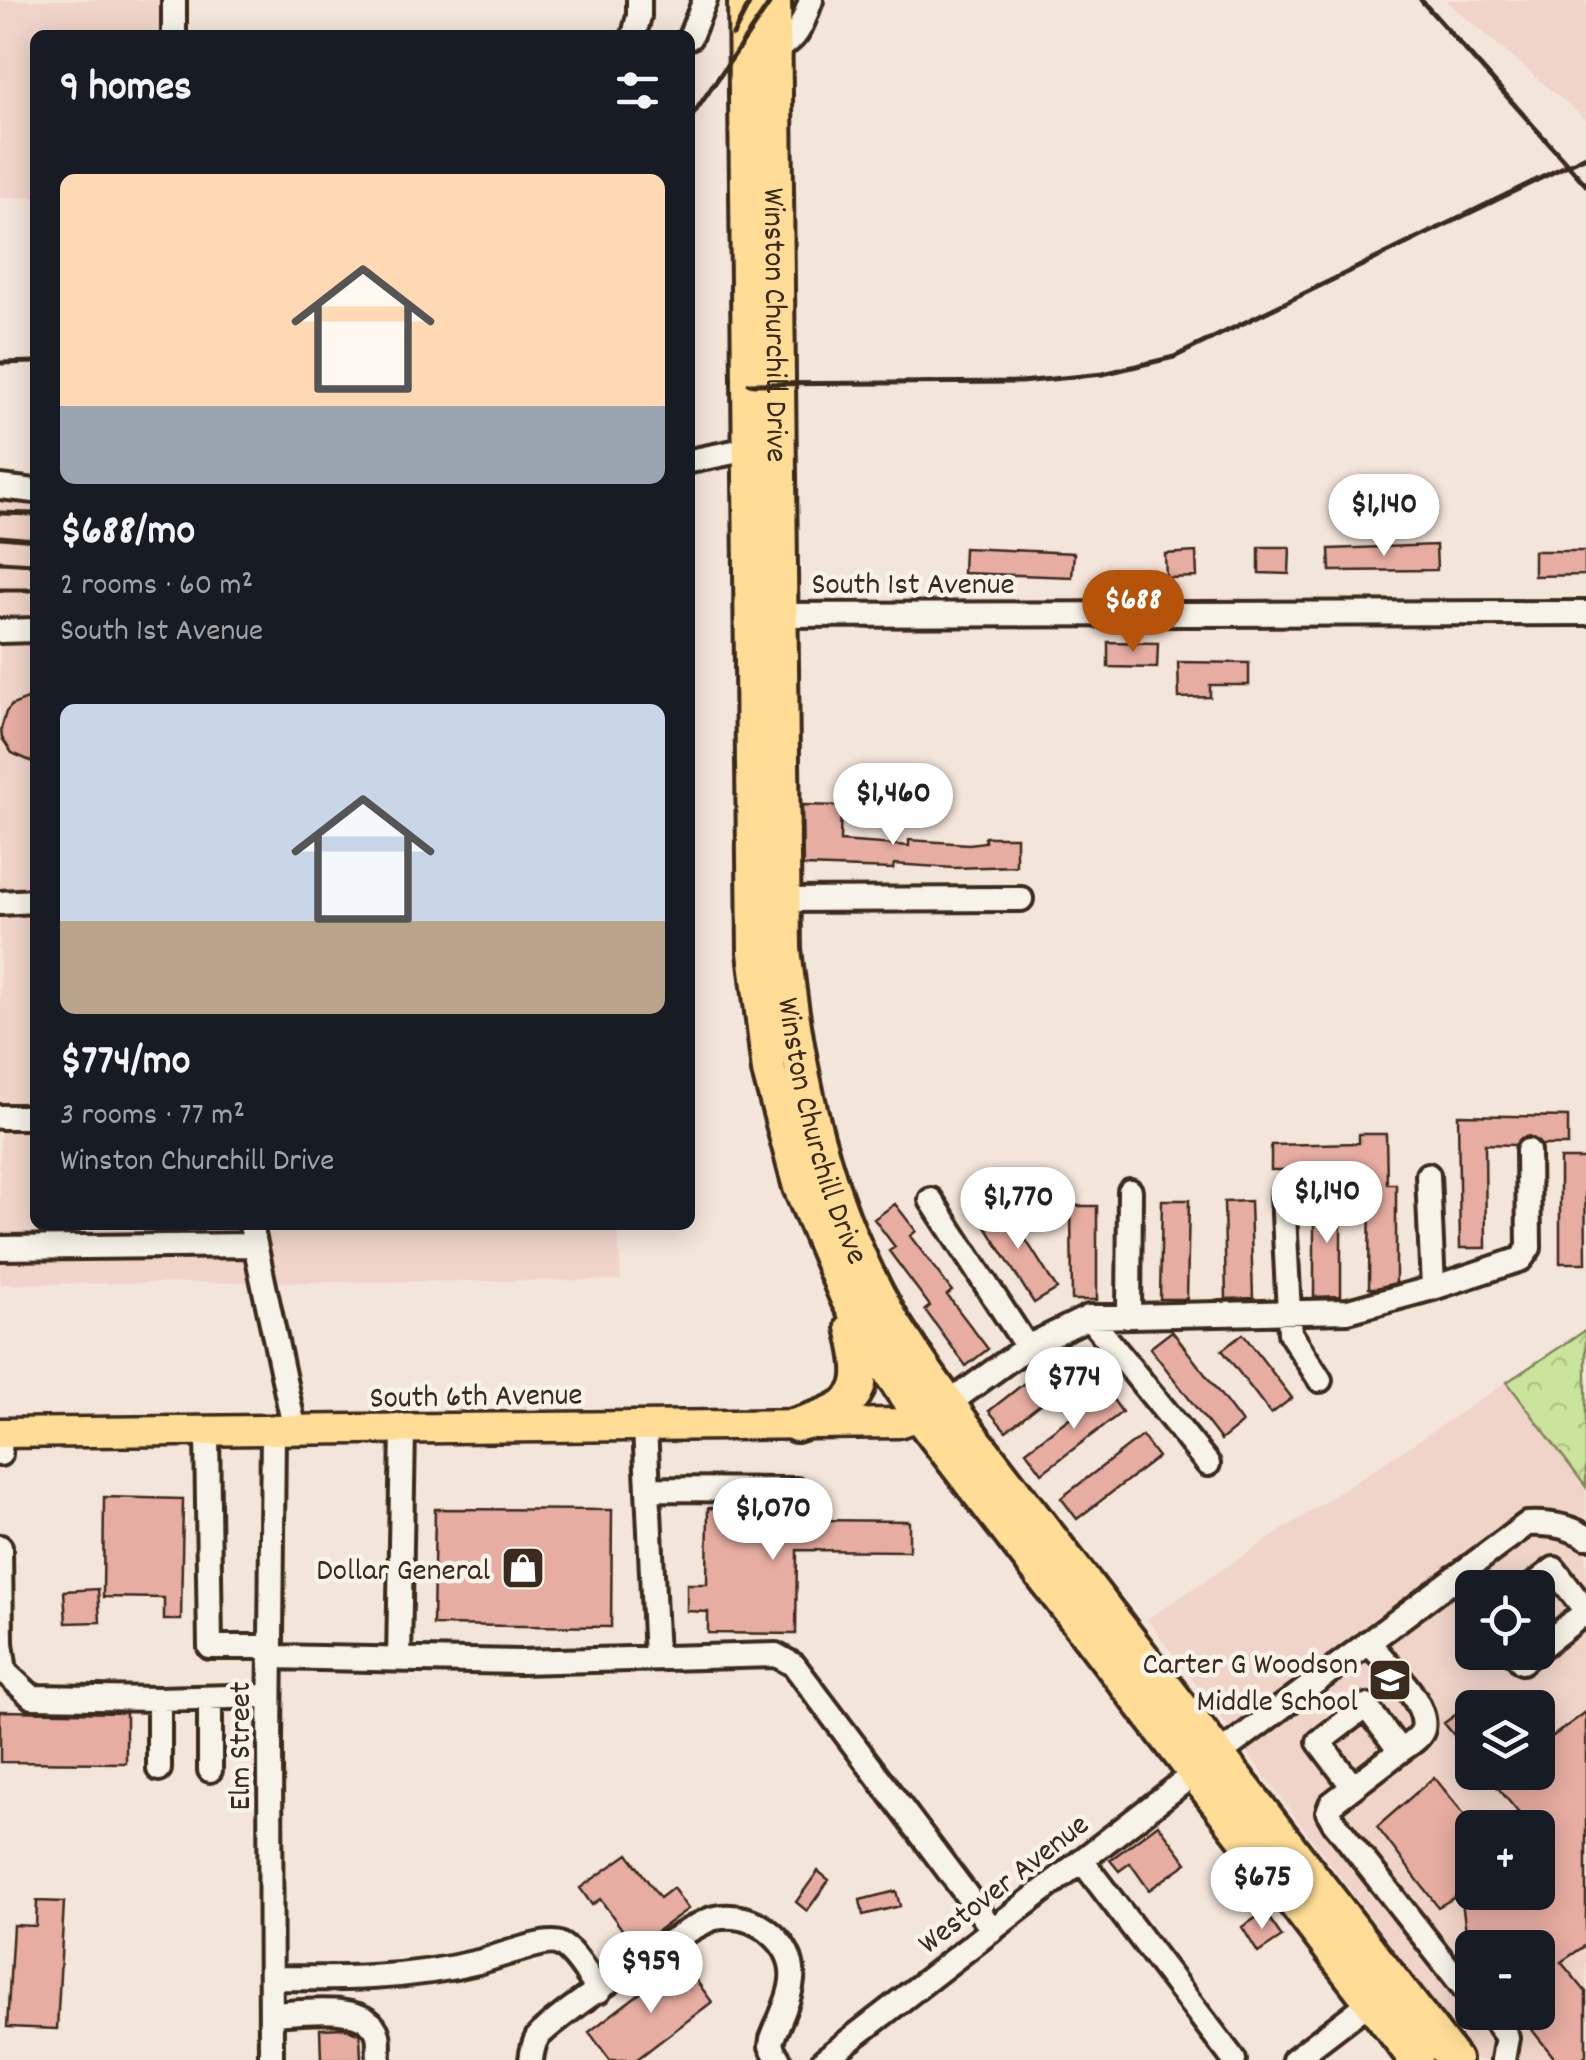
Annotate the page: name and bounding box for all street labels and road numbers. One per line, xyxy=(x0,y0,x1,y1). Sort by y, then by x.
street label: Winston Churchill Drive xyxy=(748,188,797,463)
street label: South 1st Avenue xyxy=(811,564,1015,610)
street label: Winston Churchill Drive xyxy=(762,995,878,1273)
street label: South 6th Avenue xyxy=(369,1374,583,1424)
street label: Elm Street xyxy=(220,1681,266,1811)
street label: Westover Avenue xyxy=(910,1804,1100,1968)

